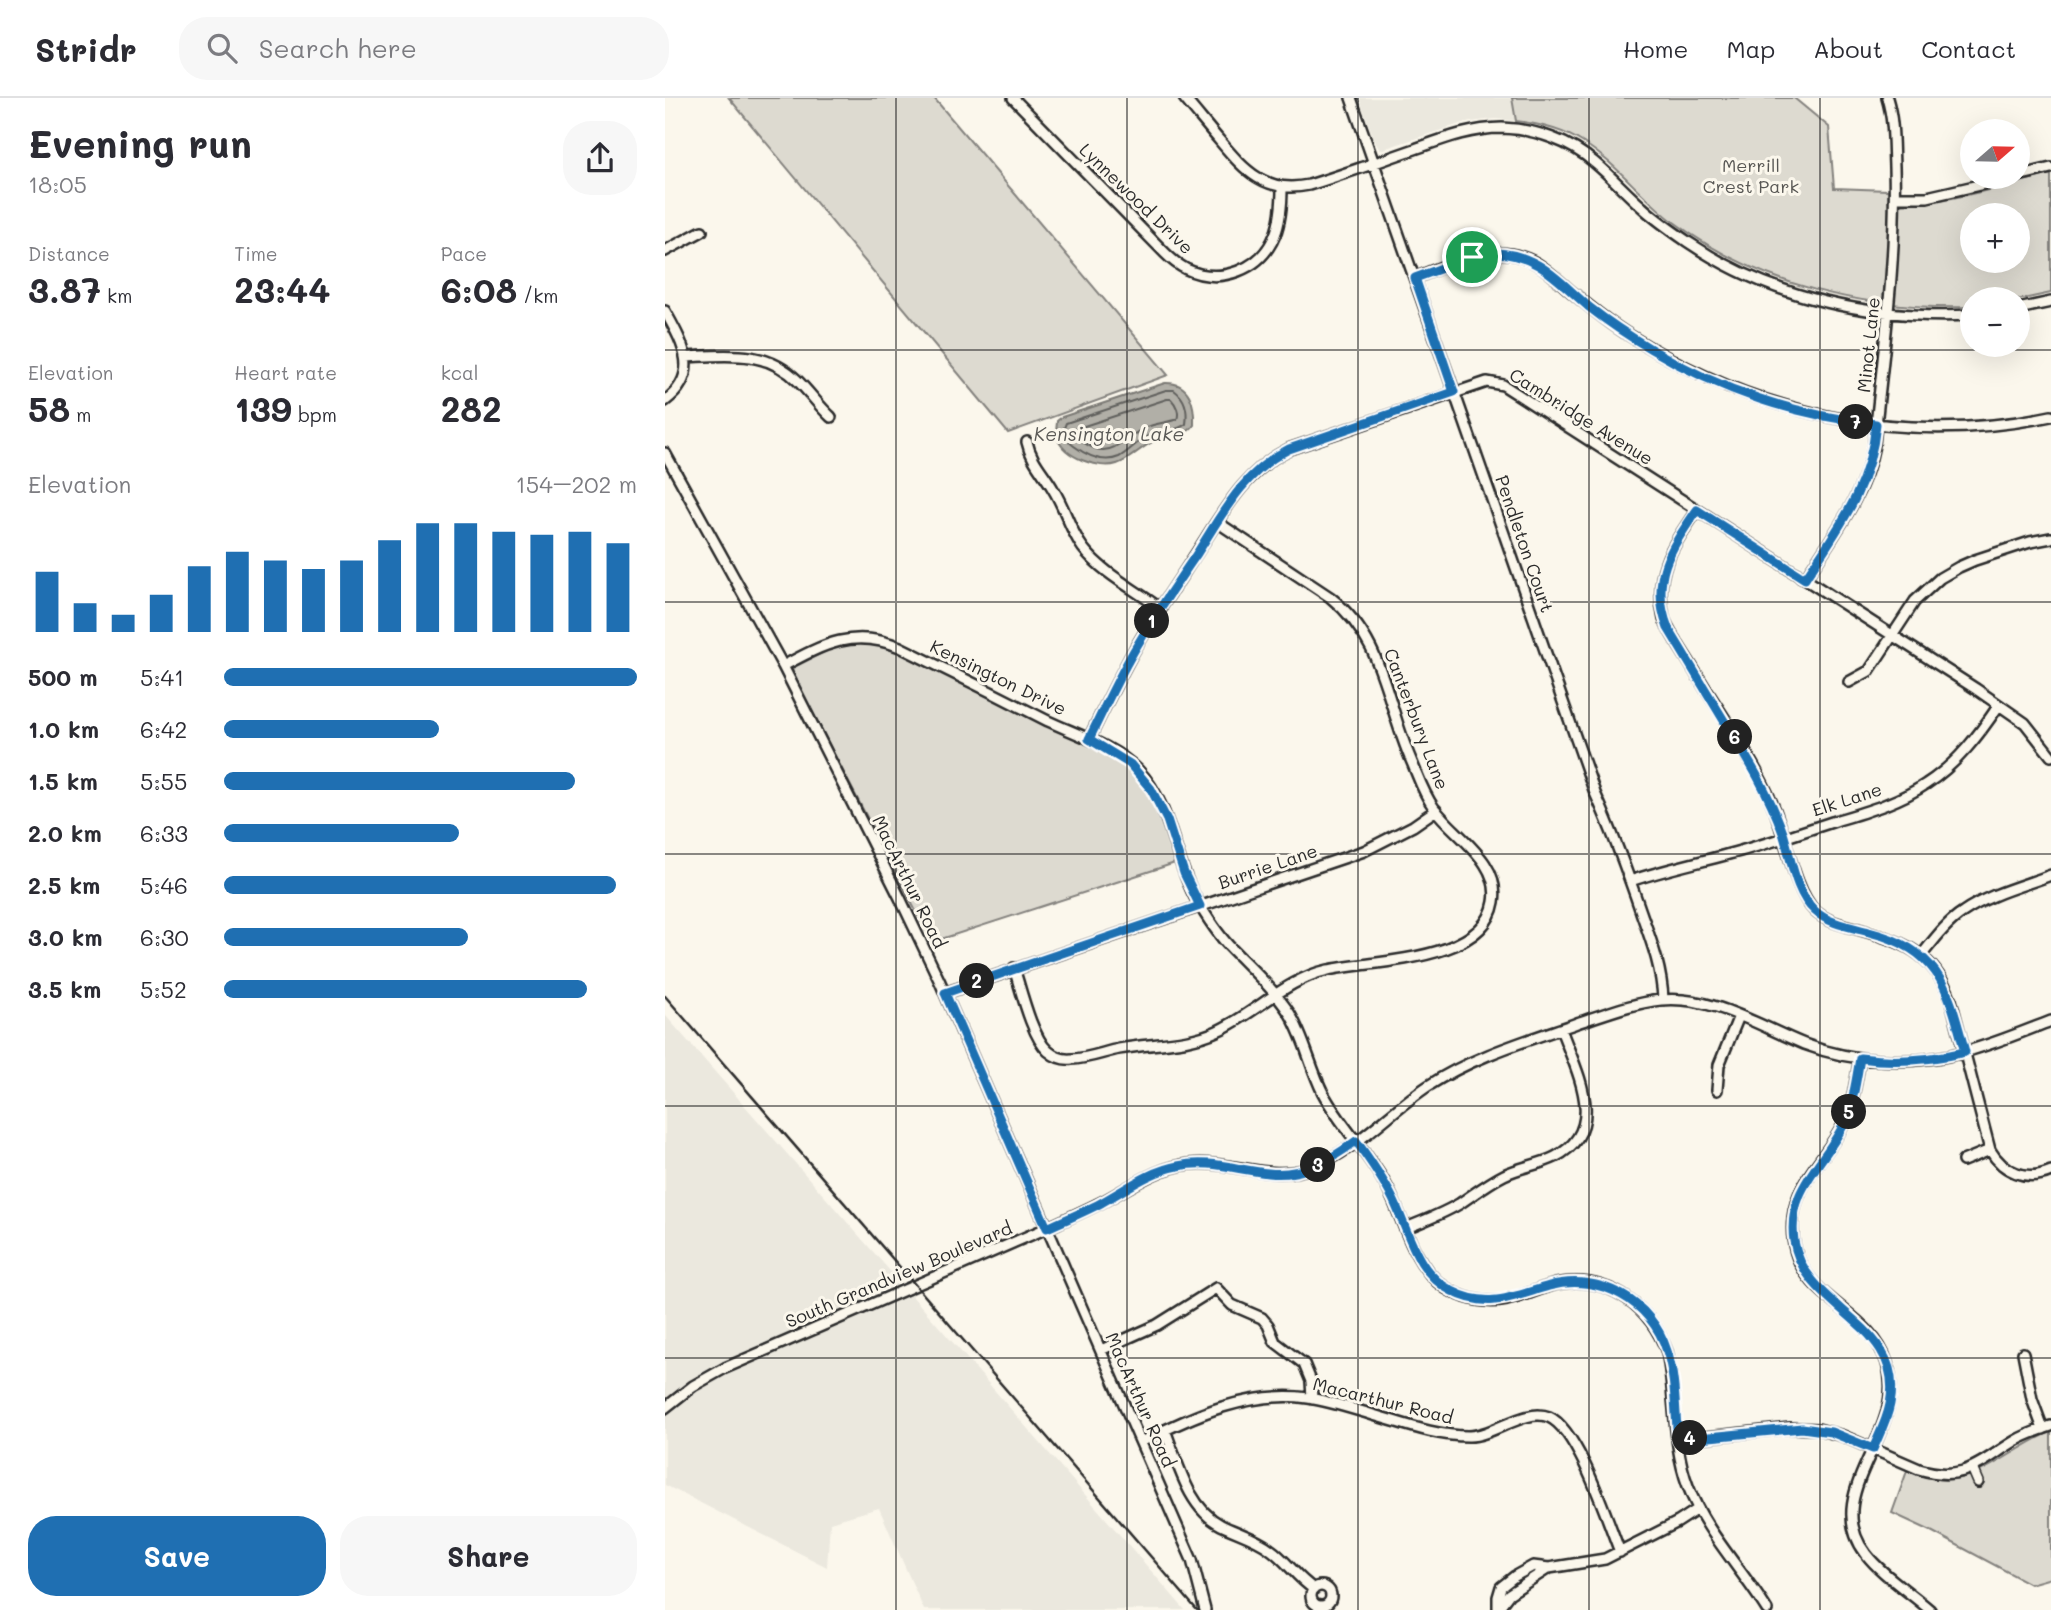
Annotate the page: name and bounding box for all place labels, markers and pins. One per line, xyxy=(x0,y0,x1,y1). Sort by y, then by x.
pin xyxy=(1442,227,1502,287)
pin: 7 xyxy=(1839,404,1873,440)
pin: 1 xyxy=(1135,603,1169,638)
pin: 6 xyxy=(1717,720,1753,754)
pin: 2 xyxy=(959,964,995,998)
pin: 5 xyxy=(1831,1094,1867,1130)
pin: 3 xyxy=(1301,1148,1335,1182)
pin: 4 xyxy=(1672,1420,1707,1456)

